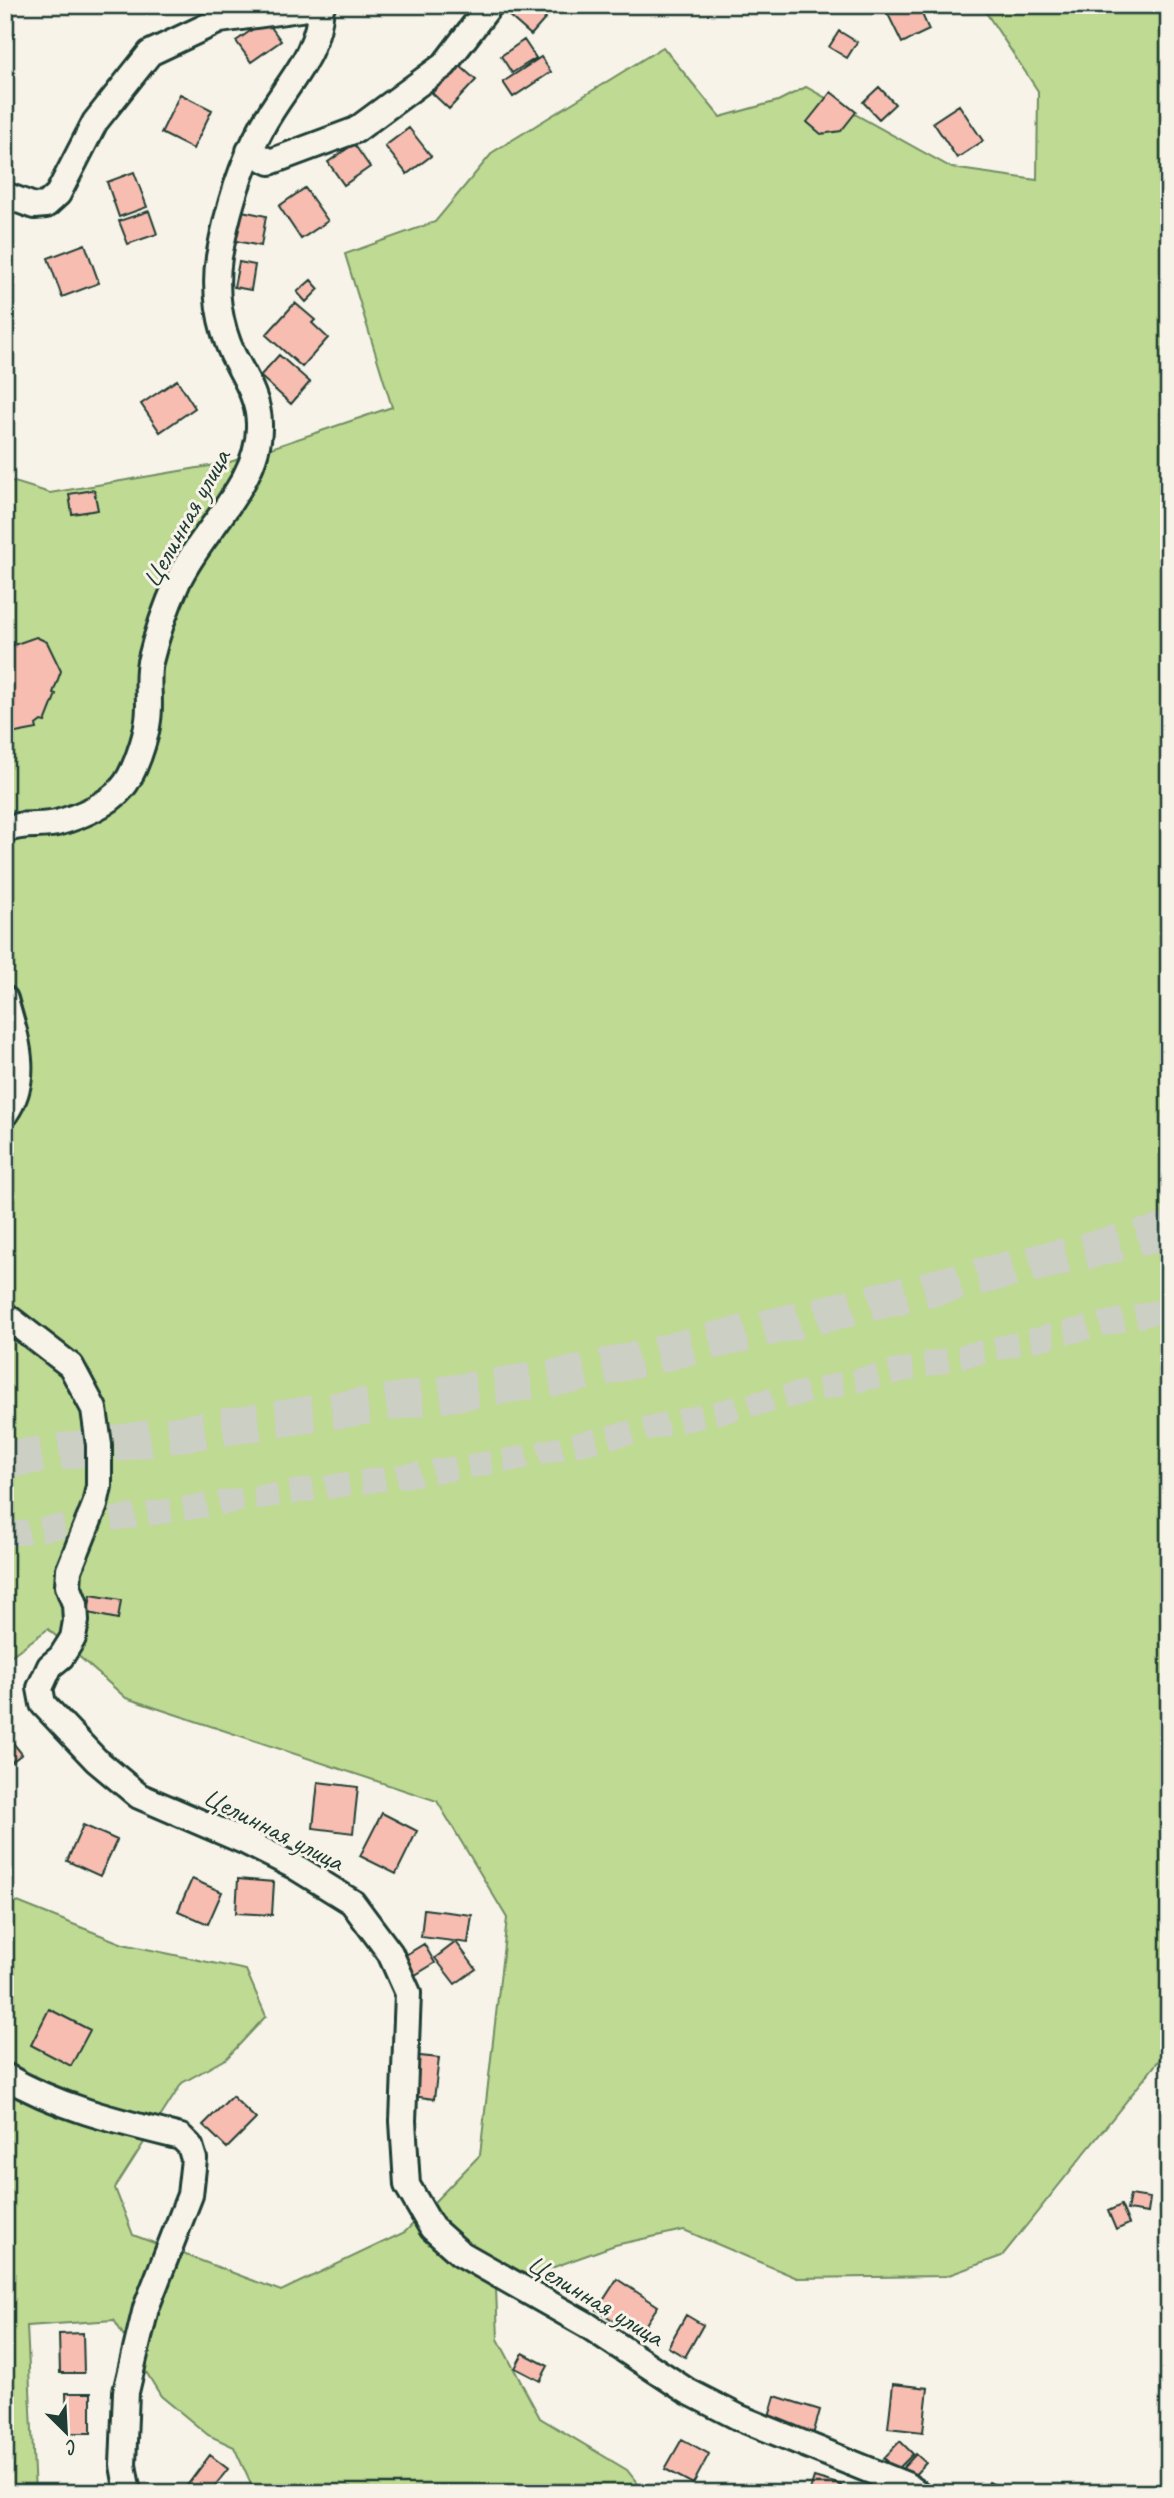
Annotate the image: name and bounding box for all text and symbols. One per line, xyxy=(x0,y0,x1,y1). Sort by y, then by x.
street label: Целинная улица xyxy=(133,441,239,594)
street label: Целинная улица xyxy=(198,1778,351,1880)
street label: Целинная улица xyxy=(521,2245,672,2355)
north arrow xyxy=(32,2396,102,2466)
text: С xyxy=(61,2434,82,2461)

